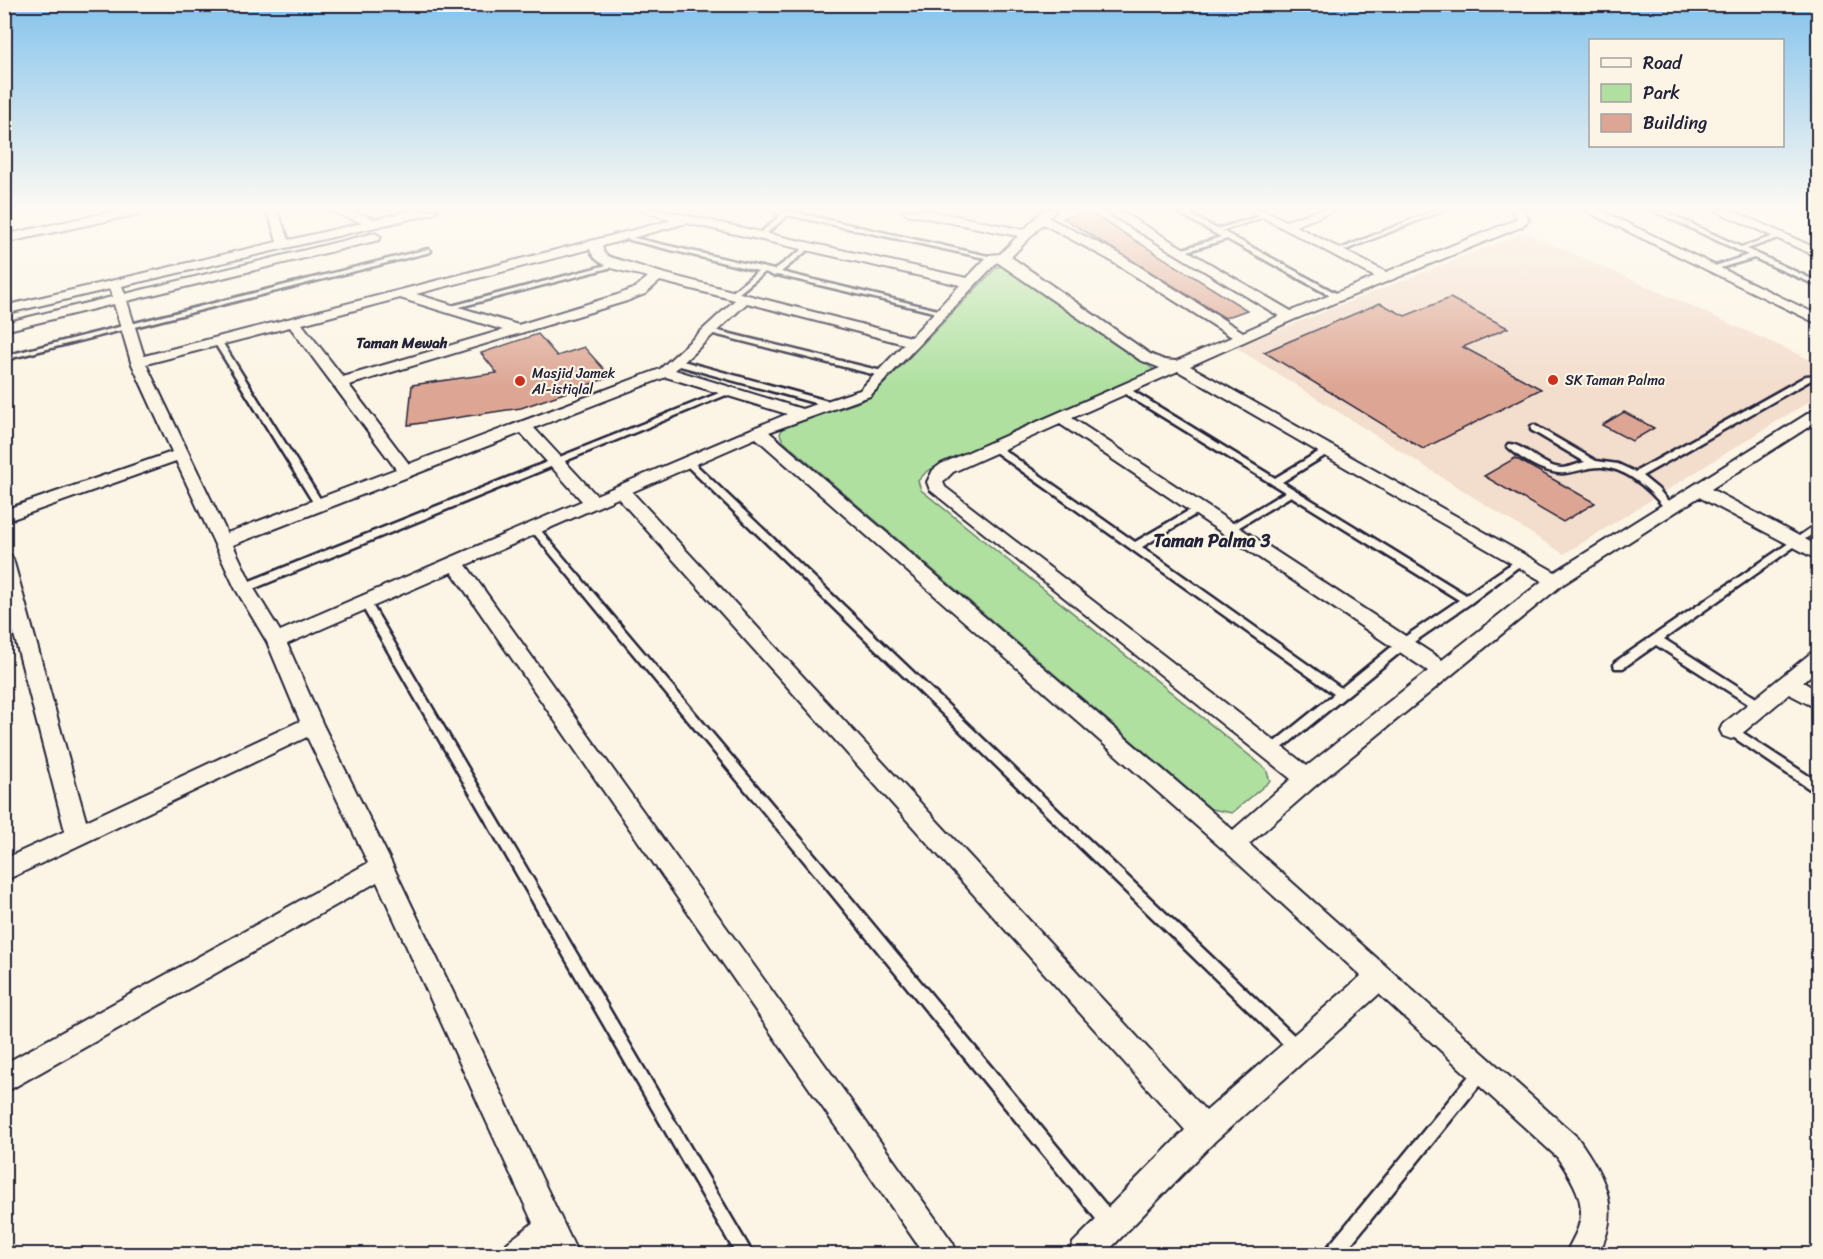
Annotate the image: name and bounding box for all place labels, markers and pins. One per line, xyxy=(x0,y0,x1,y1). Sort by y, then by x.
place label: Masjid Jamek Al-istiqlal xyxy=(531,361,616,402)
place label: SK Taman Palma xyxy=(1565,368,1665,393)
marker: SK Taman Palma xyxy=(1546,373,1560,387)
marker: Masjid Jamek Al-istiqlal xyxy=(513,374,527,388)

